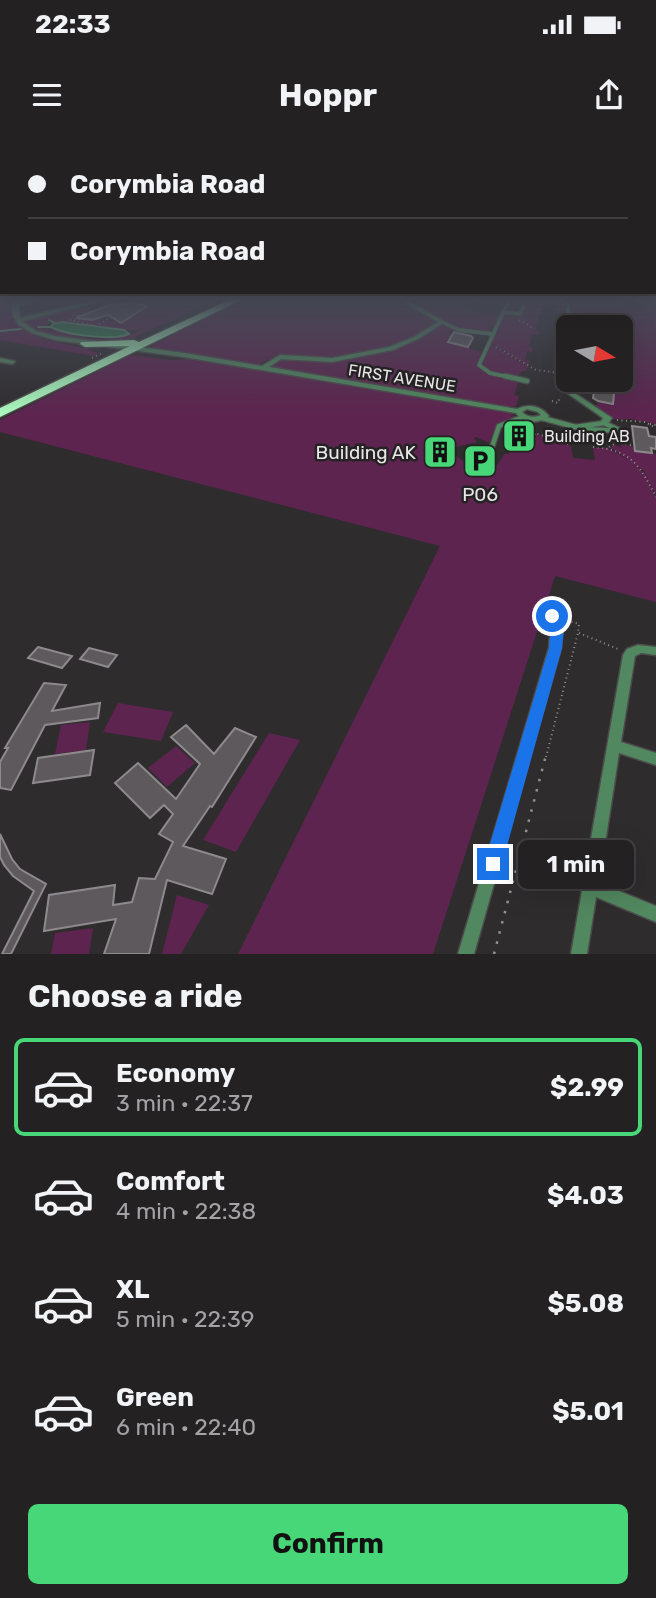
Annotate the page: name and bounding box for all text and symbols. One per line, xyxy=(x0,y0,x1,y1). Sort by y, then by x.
text: 22:33 xyxy=(35,9,111,40)
icon: menu xyxy=(28,76,66,114)
text: Hoppr xyxy=(279,76,377,114)
icon: share xyxy=(590,76,628,114)
text: Corymbia Road xyxy=(70,169,265,200)
text: Corymbia Road xyxy=(70,236,265,267)
north arrow xyxy=(556,315,634,392)
map controls xyxy=(556,315,633,392)
street label: FIRST AVENUE xyxy=(347,360,457,396)
building icon: Building AB xyxy=(500,417,538,455)
place label: Building AB xyxy=(544,427,630,446)
building icon: Building AK xyxy=(421,433,459,471)
place label: Building AK xyxy=(316,441,417,464)
parking icon: P06 xyxy=(461,442,499,480)
place label: P06 xyxy=(462,483,498,506)
route start xyxy=(536,600,568,632)
callout: 1 min xyxy=(518,840,633,888)
route end xyxy=(477,848,509,880)
text: 1 min xyxy=(547,850,605,878)
text: Choose a ride xyxy=(28,977,242,1015)
icon: car xyxy=(32,1056,95,1119)
text: Economy xyxy=(116,1058,235,1089)
text: $2.99 xyxy=(550,1072,624,1103)
text: 3 min · 22:37 xyxy=(116,1089,253,1117)
icon: car xyxy=(32,1164,95,1227)
text: Comfort xyxy=(116,1166,225,1197)
text: $4.03 xyxy=(547,1180,624,1211)
text: 4 min · 22:38 xyxy=(116,1197,256,1225)
icon: car xyxy=(32,1272,95,1335)
text: XL xyxy=(116,1274,149,1305)
text: $5.08 xyxy=(547,1288,624,1319)
text: 5 min · 22:39 xyxy=(116,1305,254,1333)
icon: car xyxy=(32,1380,95,1443)
text: Green xyxy=(116,1382,194,1413)
text: $5.01 xyxy=(552,1396,624,1427)
text: 6 min · 22:40 xyxy=(116,1413,256,1441)
button: Confirm xyxy=(28,1504,628,1584)

